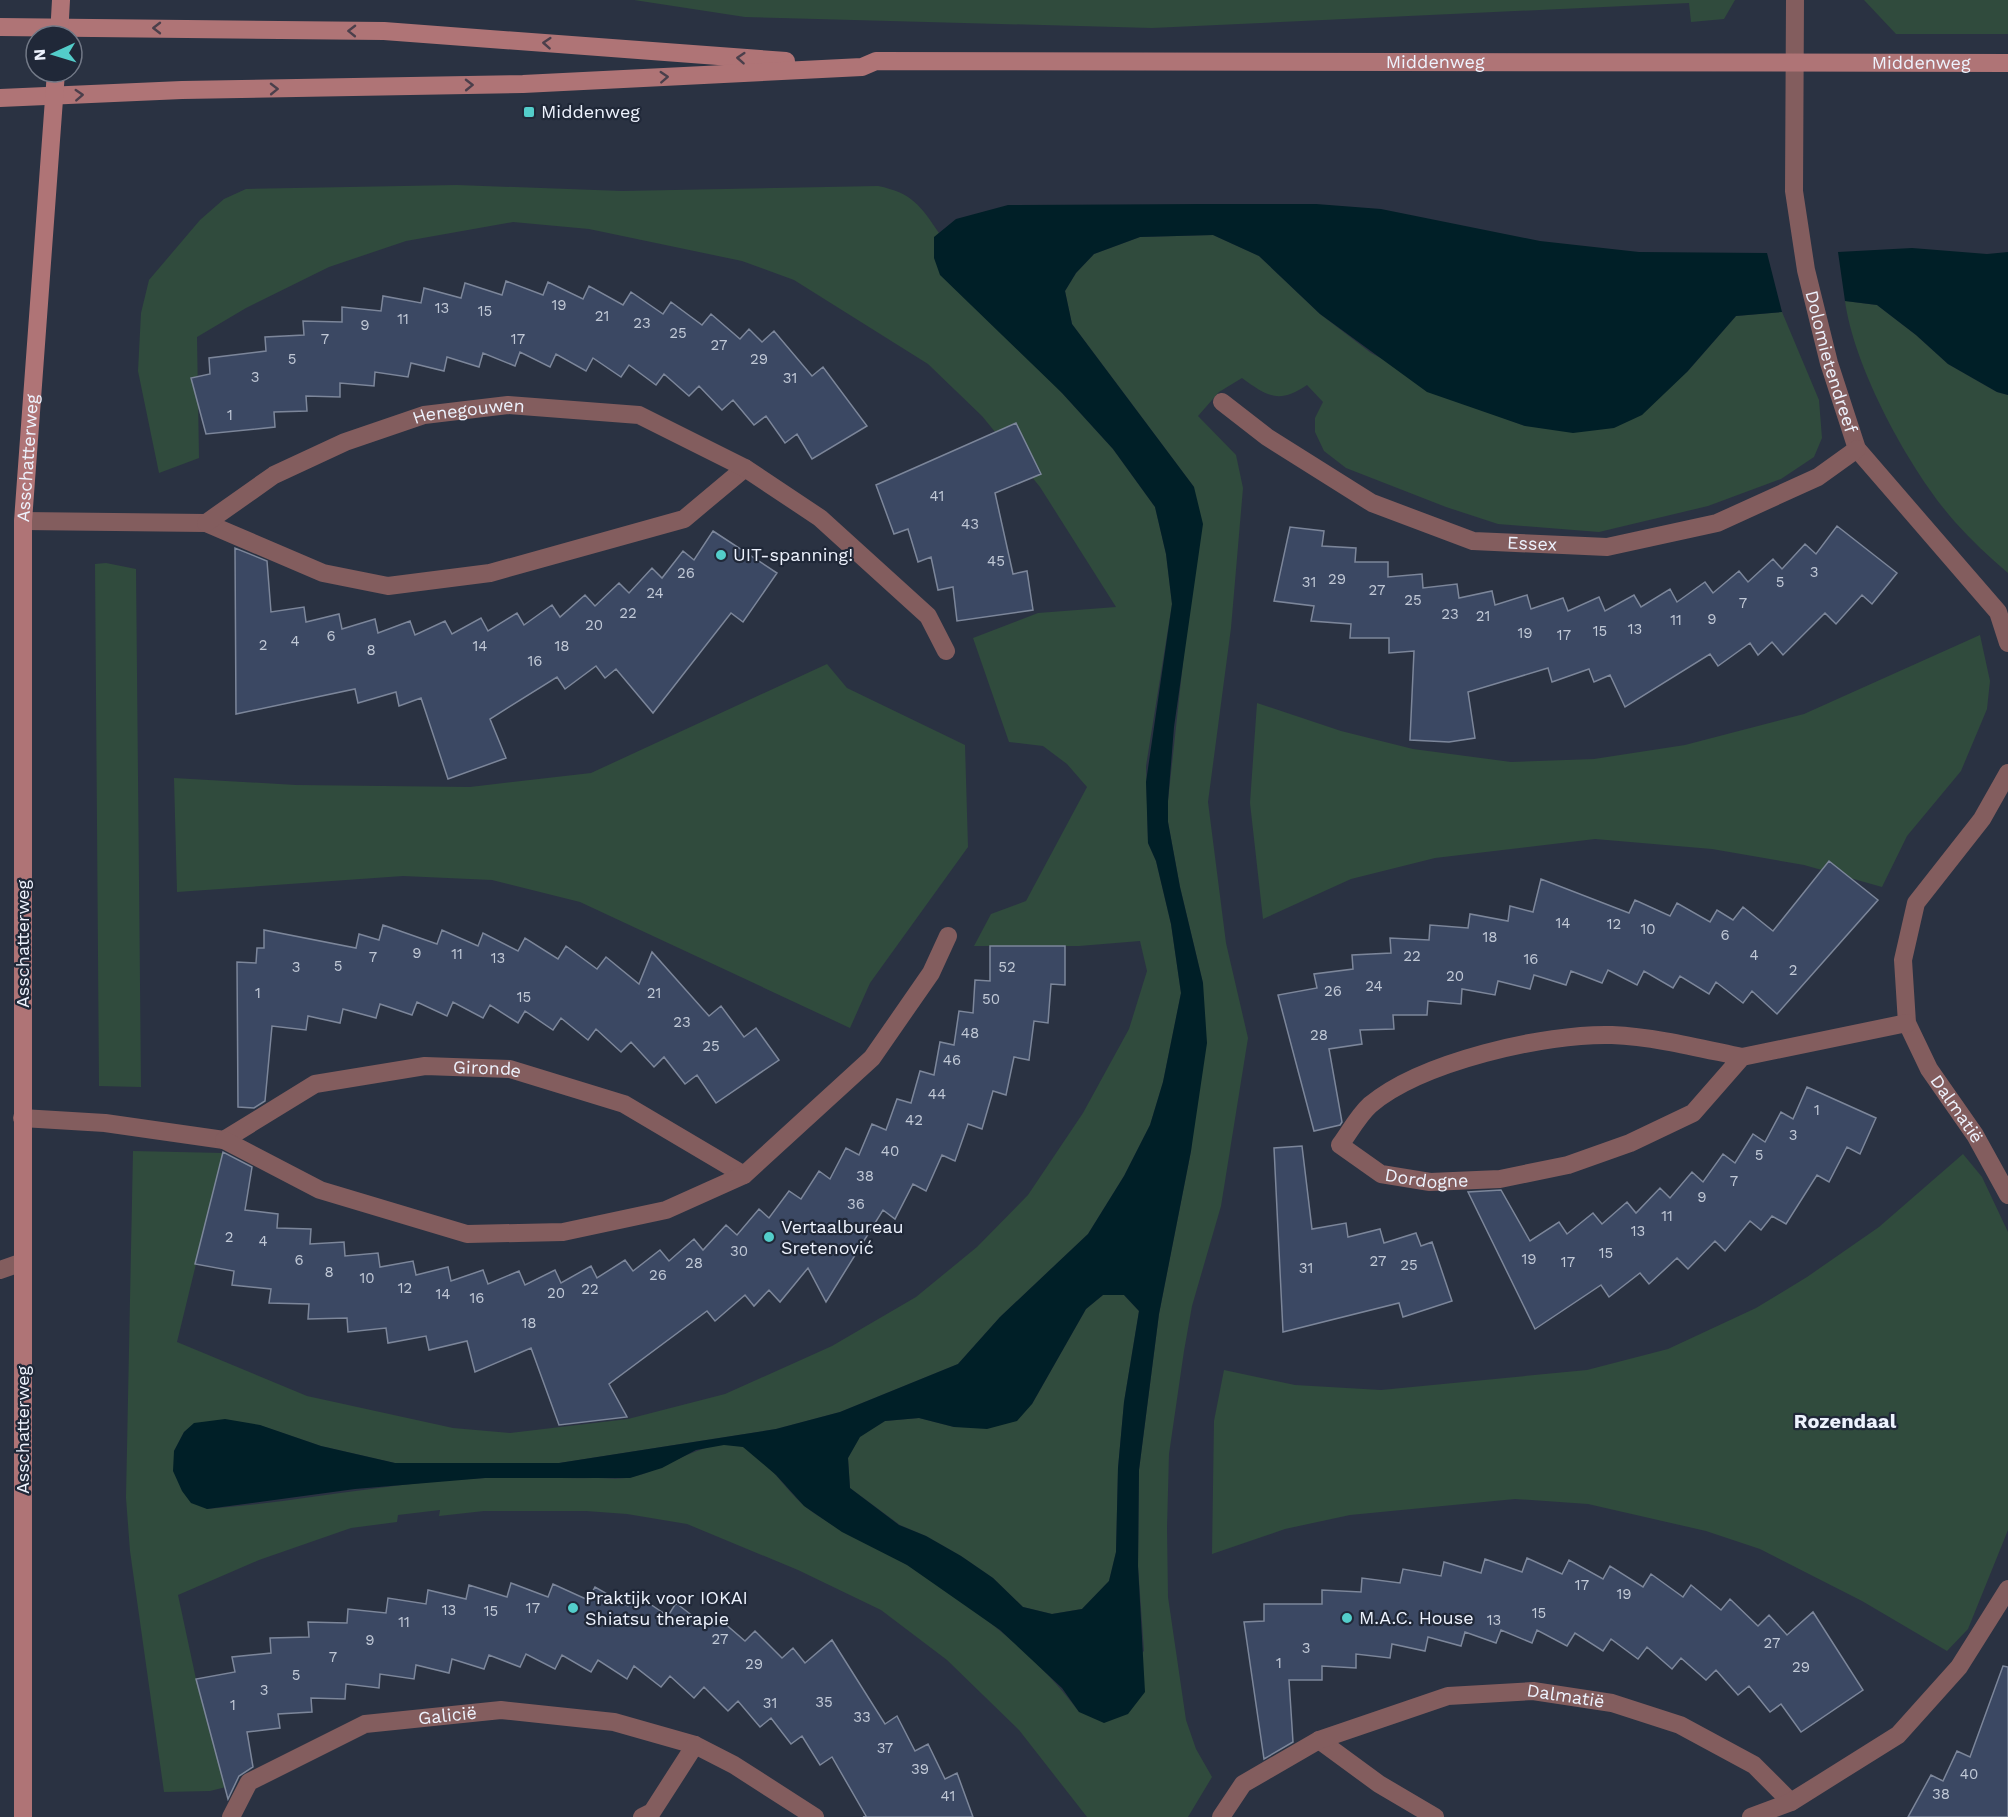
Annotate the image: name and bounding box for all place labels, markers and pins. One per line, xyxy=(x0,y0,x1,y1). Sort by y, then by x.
place label: Middenweg xyxy=(541,101,640,122)
marker: Middenweg xyxy=(522,105,536,119)
place label: UIT-spanning! xyxy=(733,544,853,565)
marker: UIT-spanning! xyxy=(714,548,728,562)
place label: Vertaalbureau Sretenović xyxy=(781,1216,904,1258)
marker: Vertaalbureau Sretenović xyxy=(762,1230,776,1244)
place label: Praktijk voor IOKAI Shiatsu therapie xyxy=(585,1587,748,1629)
marker: Praktijk voor IOKAI Shiatsu therapie xyxy=(566,1601,580,1615)
place label: M.A.C. House xyxy=(1359,1607,1474,1628)
marker: M.A.C. House xyxy=(1340,1611,1354,1625)

